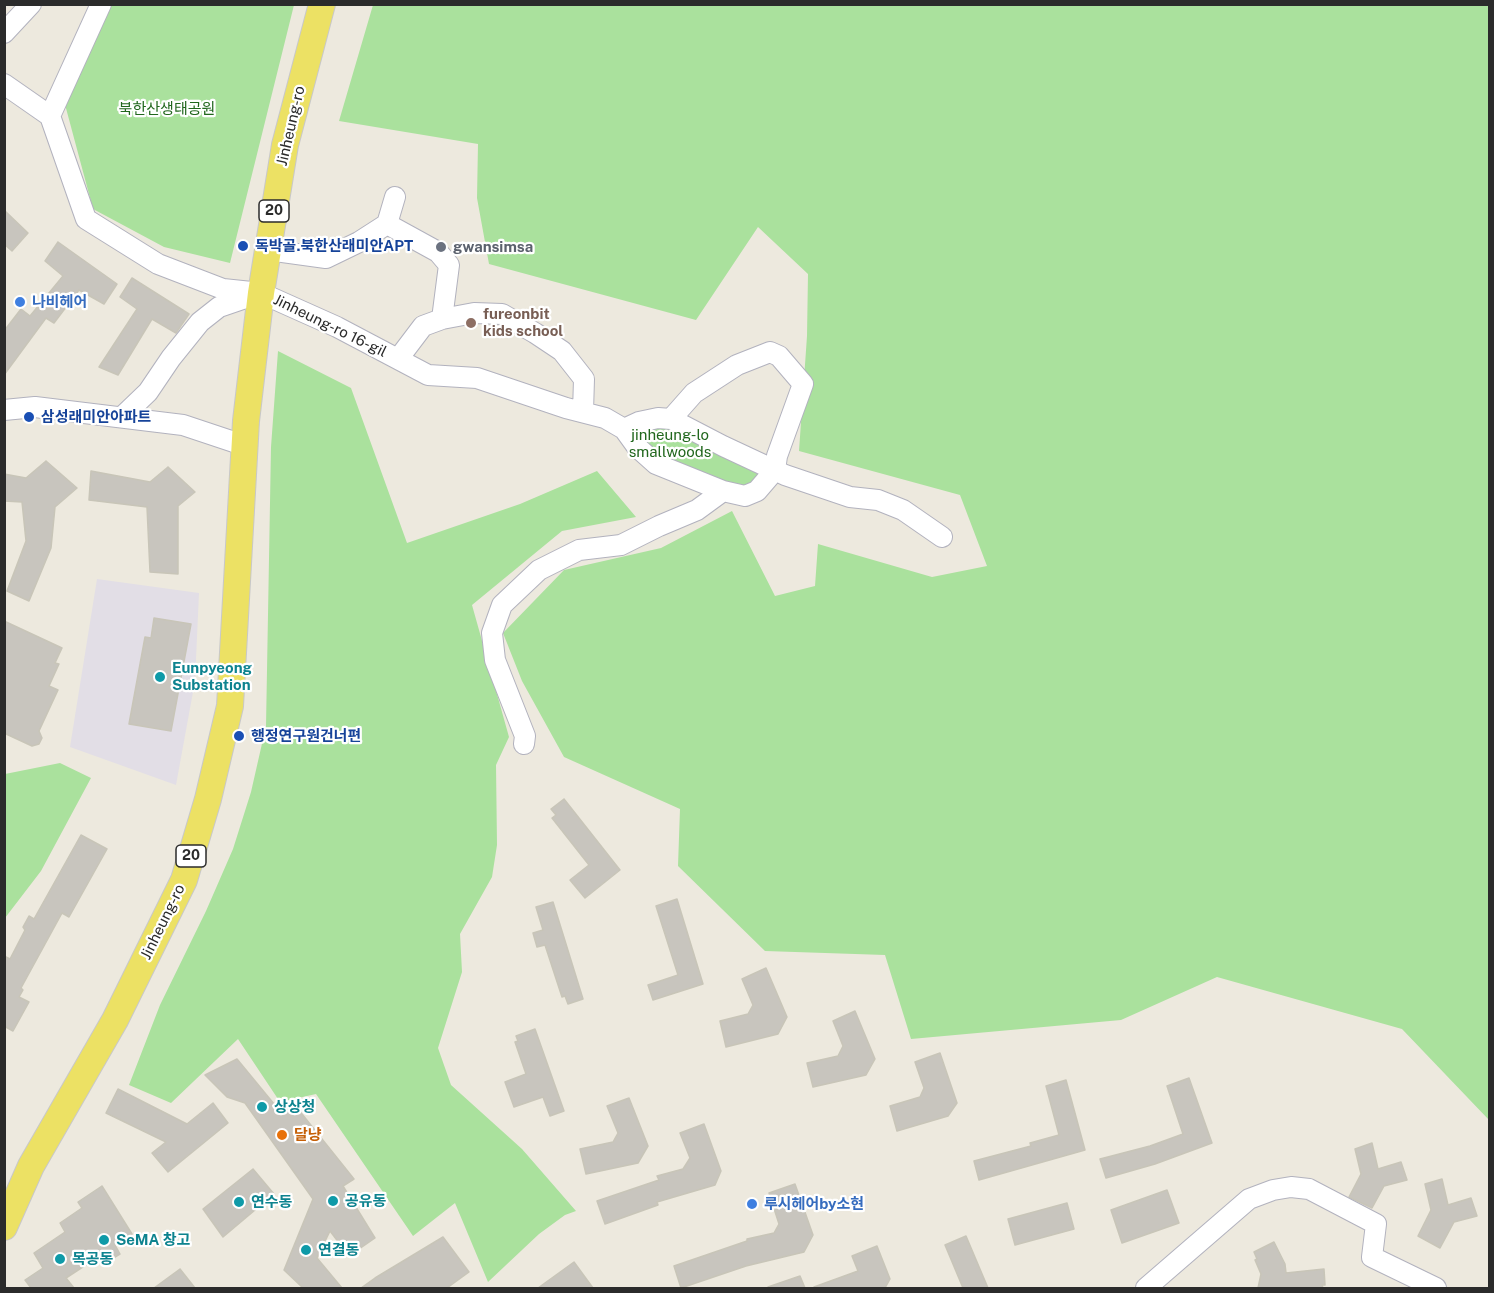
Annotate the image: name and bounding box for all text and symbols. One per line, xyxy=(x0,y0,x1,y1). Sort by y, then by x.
street label: Jinheung-ro xyxy=(273,84,309,168)
park label: 북한산생태공원 xyxy=(119,100,215,118)
road number: 20 xyxy=(259,200,289,222)
place label: 독박골.북한산래미안APT xyxy=(255,237,413,255)
place label: gwansimsa xyxy=(453,238,533,256)
marker: 독박골.북한산래미안APT xyxy=(236,239,250,253)
marker: gwansimsa xyxy=(434,240,448,254)
street label: Jinheung-ro 16-gil xyxy=(270,291,390,361)
place label: 나비헤어 xyxy=(32,293,87,311)
marker: 나비헤어 xyxy=(13,295,27,309)
place label: fureonbit kids school xyxy=(483,305,563,340)
marker: fureonbit kids school xyxy=(464,316,478,330)
place label: 삼성래미안아파트 xyxy=(41,408,151,426)
marker: 삼성래미안아파트 xyxy=(22,410,36,424)
park label: jinheung-lo smallwoods xyxy=(629,426,711,461)
place label: Eunpyeong Substation xyxy=(172,659,252,694)
marker: Eunpyeong Substation xyxy=(153,670,167,684)
place label: 행정연구원건너편 xyxy=(251,727,361,745)
marker: 행정연구원건너편 xyxy=(232,729,246,743)
road number: 20 xyxy=(176,845,206,867)
street label: Jinheung-ro xyxy=(137,881,189,963)
place label: 상상청 xyxy=(274,1098,315,1116)
marker: 상상청 xyxy=(255,1100,269,1114)
place label: 달냥 xyxy=(294,1126,322,1144)
marker: 달냥 xyxy=(275,1128,289,1142)
place label: 공유동 xyxy=(345,1192,386,1210)
place label: 연수동 xyxy=(251,1193,292,1211)
marker: 공유동 xyxy=(326,1194,340,1208)
marker: 연수동 xyxy=(232,1195,246,1209)
place label: 루시헤어by소현 xyxy=(764,1195,864,1213)
marker: 루시헤어by소현 xyxy=(745,1197,759,1211)
place label: SeMA 창고 xyxy=(116,1231,190,1249)
marker: SeMA 창고 xyxy=(97,1233,111,1247)
place label: 연결동 xyxy=(318,1241,359,1259)
marker: 연결동 xyxy=(299,1243,313,1257)
place label: 목공동 xyxy=(72,1250,113,1268)
marker: 목공동 xyxy=(53,1252,67,1266)

